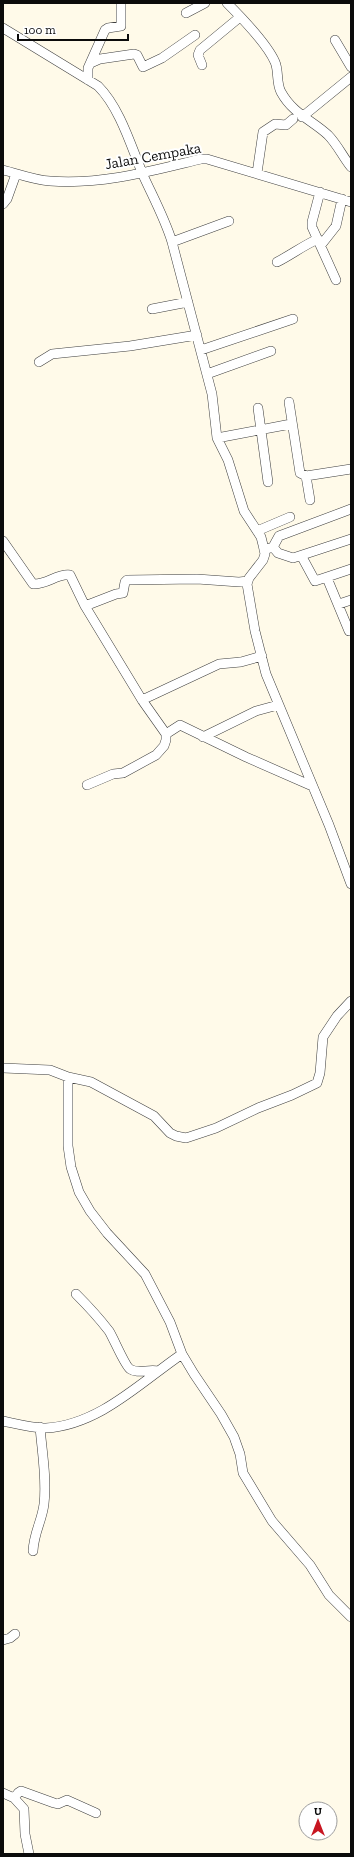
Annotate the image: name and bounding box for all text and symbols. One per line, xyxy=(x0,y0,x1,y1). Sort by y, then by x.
scale bar xyxy=(18,16,128,42)
text: 100 m xyxy=(24,23,56,37)
street label: Jalan Cempaka xyxy=(104,139,202,173)
north arrow xyxy=(298,1801,338,1841)
text: U xyxy=(314,1805,322,1818)

